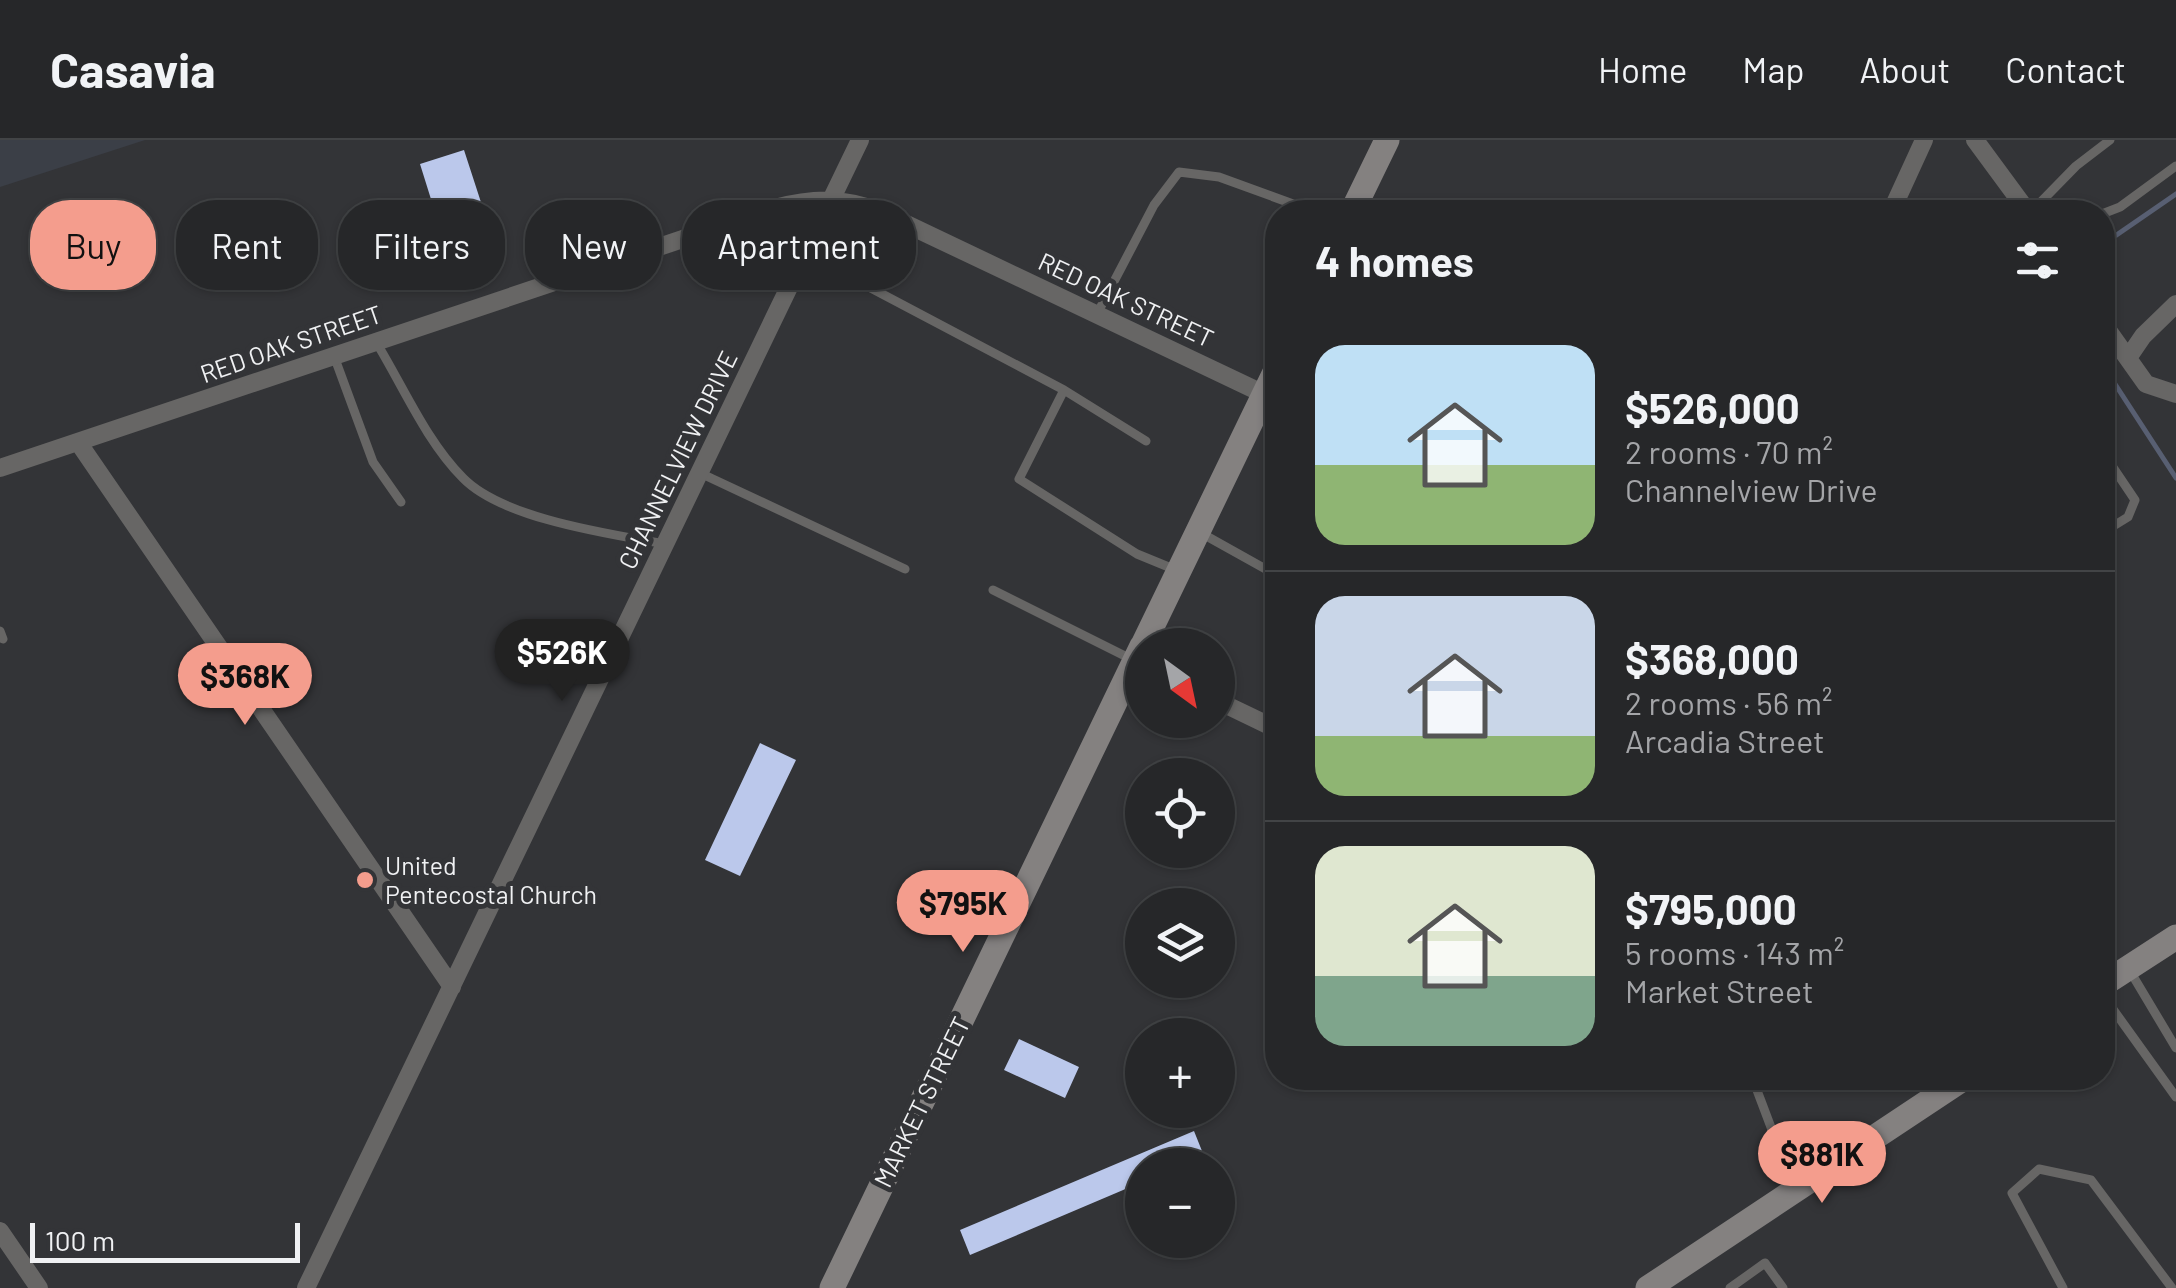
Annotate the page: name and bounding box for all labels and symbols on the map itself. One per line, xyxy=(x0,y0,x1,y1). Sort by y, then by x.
street label: RED OAK STREET xyxy=(1034,245,1219,353)
street label: RED OAK STREET xyxy=(196,298,385,388)
street label: CHANNELVIEW DRIVE xyxy=(611,346,743,574)
pin: $526K xyxy=(492,619,632,704)
north arrow xyxy=(1125,628,1235,738)
pin: $368K xyxy=(175,643,315,728)
place label: United Pentecostal Church xyxy=(385,850,597,909)
marker: United Pentecostal Church xyxy=(354,869,376,891)
pin: $795K xyxy=(893,870,1033,955)
street label: MARKET STREET xyxy=(867,1011,975,1192)
pin: $881K xyxy=(1752,1121,1892,1206)
scale bar xyxy=(30,1218,300,1262)

